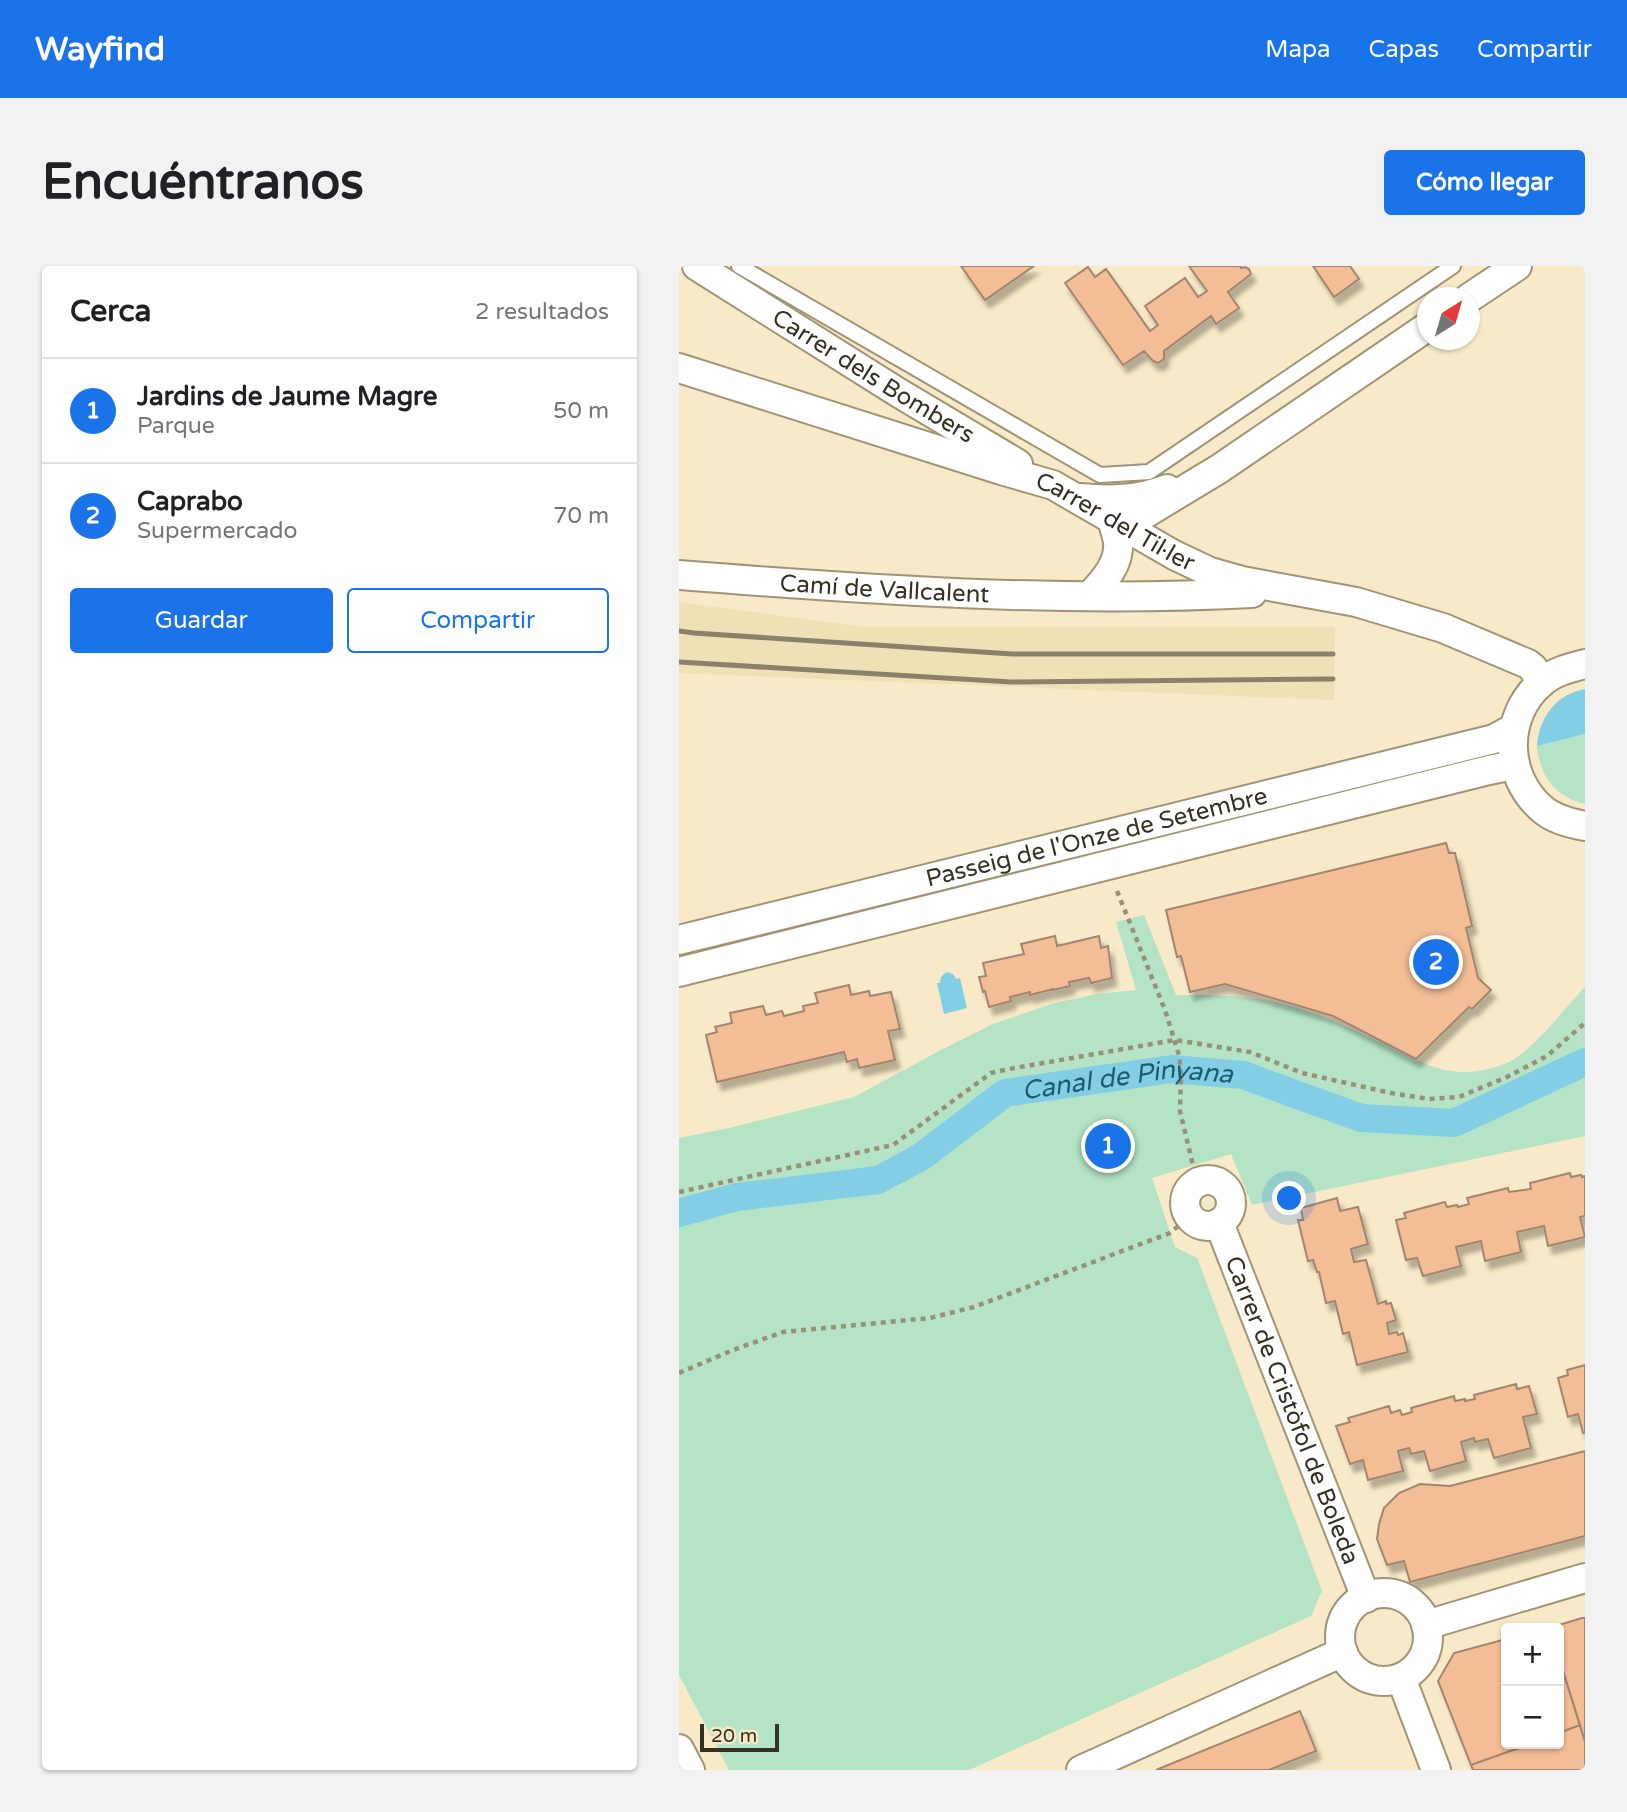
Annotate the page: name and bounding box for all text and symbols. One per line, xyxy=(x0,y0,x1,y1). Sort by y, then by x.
text: Wayfind xyxy=(35,30,165,69)
text: Mapa xyxy=(1265,35,1331,64)
text: Capas xyxy=(1369,35,1439,64)
text: Compartir xyxy=(1477,35,1592,64)
button: Cómo llegar xyxy=(1384,150,1585,215)
text: Encuéntranos xyxy=(42,153,364,212)
north arrow xyxy=(1417,287,1480,350)
text: Cerca xyxy=(70,293,151,330)
text: 2 resultados xyxy=(475,298,609,326)
street label: Carrer dels Bombers xyxy=(767,303,980,449)
text: Jardins de Jaume Magre xyxy=(137,381,437,412)
text: 1 xyxy=(86,397,100,425)
text: 50 m xyxy=(553,397,609,425)
text: Parque xyxy=(137,412,215,440)
street label: Carrer del Til·ler xyxy=(1033,466,1200,578)
text: Caprabo xyxy=(137,486,243,517)
text: 2 xyxy=(86,502,100,530)
text: 70 m xyxy=(553,502,609,530)
text: Supermercado xyxy=(137,517,298,545)
street label: Camí de Vallcalent xyxy=(779,568,990,609)
button: Guardar xyxy=(70,588,333,653)
button: Compartir xyxy=(347,588,609,653)
street label: Passeig de l'Onze de Setembre xyxy=(923,781,1270,893)
pin: 2 xyxy=(1413,936,1459,988)
water label: Canal de Pinyana xyxy=(1020,1053,1235,1106)
pin: 1 xyxy=(1085,1120,1131,1172)
your location xyxy=(1272,1181,1306,1215)
street label: Carrer de Cristòfol de Boleda xyxy=(1219,1252,1366,1568)
map controls xyxy=(1501,1623,1564,1749)
button: + xyxy=(1501,1623,1564,1686)
button: − xyxy=(1501,1686,1564,1749)
scale bar xyxy=(700,1721,779,1753)
text: 20 m xyxy=(711,1725,757,1747)

